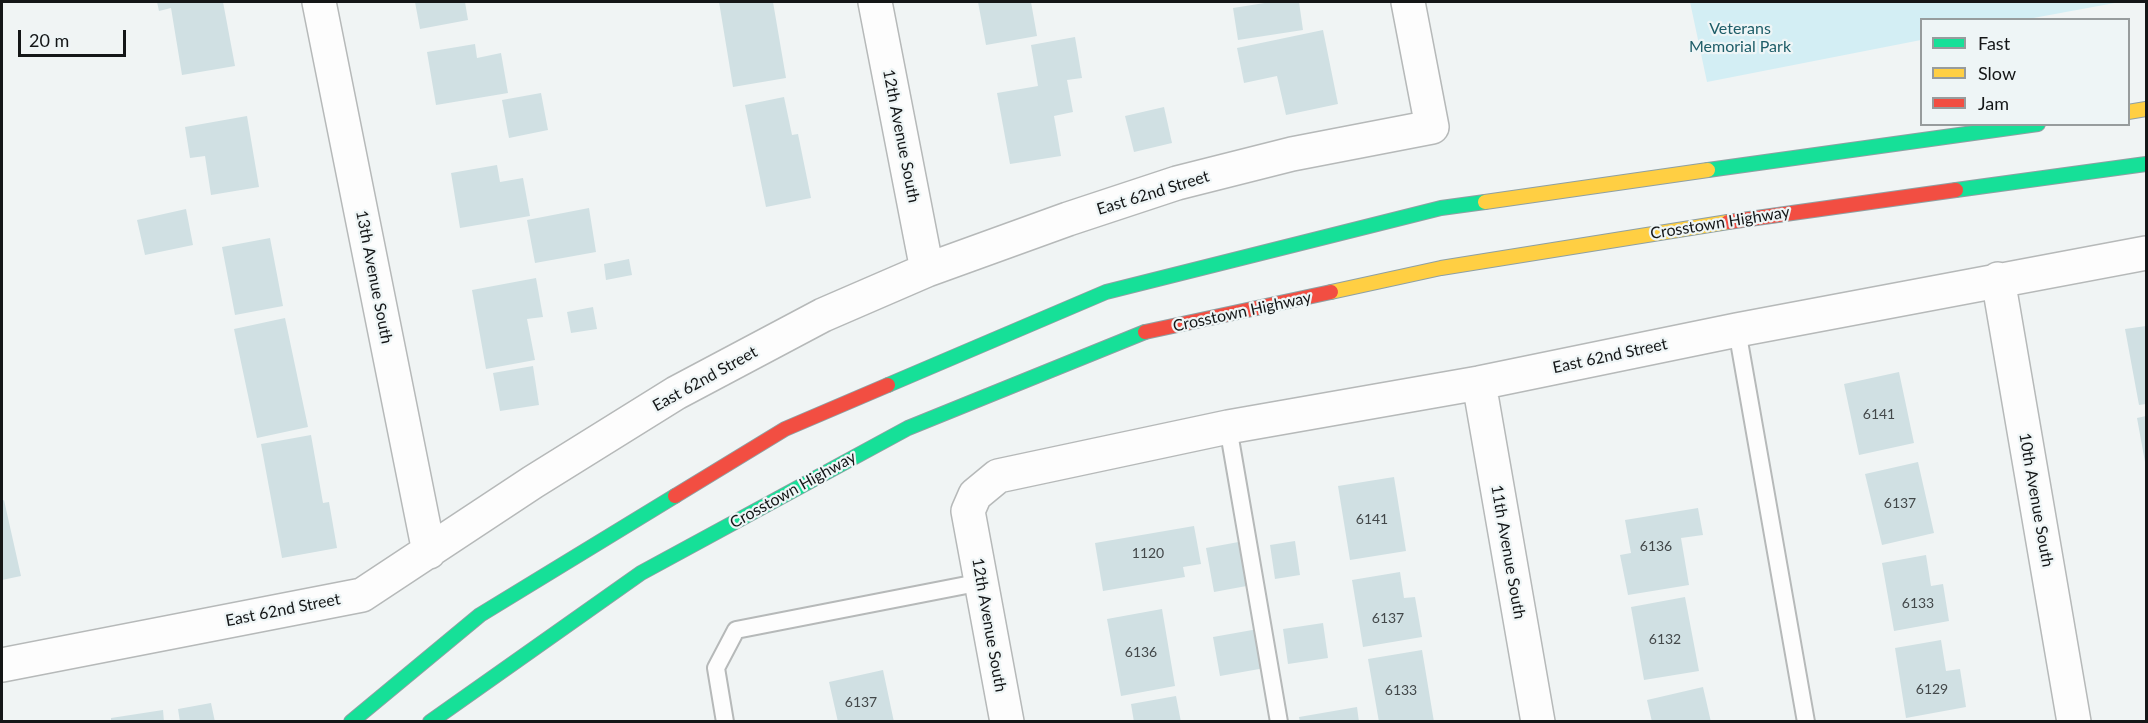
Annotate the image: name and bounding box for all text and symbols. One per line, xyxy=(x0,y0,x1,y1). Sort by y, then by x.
scale bar xyxy=(21,18,129,56)
legend xyxy=(1920,18,2130,126)
park label: Veterans Memorial Park xyxy=(1689,19,1791,57)
text: 20 m xyxy=(29,29,69,51)
text: Fast xyxy=(1978,32,2010,54)
text: Slow xyxy=(1978,62,2016,84)
street label: 12th Avenue South xyxy=(879,68,923,204)
text: Jam xyxy=(1978,92,2009,114)
street label: East 62nd Street xyxy=(1094,167,1212,219)
street label: Crosstown Highway xyxy=(1649,202,1791,244)
street label: 13th Avenue South xyxy=(352,209,396,345)
street label: Crosstown Highway xyxy=(1171,288,1313,336)
street label: East 62nd Street xyxy=(1551,334,1669,378)
street label: East 62nd Street xyxy=(649,342,761,416)
house number: 6141 xyxy=(1863,406,1895,422)
street label: 10th Avenue South xyxy=(2015,432,2057,568)
street label: Crosstown Highway xyxy=(727,447,859,533)
street label: 11th Avenue South xyxy=(1487,484,1529,620)
house number: 6137 xyxy=(1884,495,1916,511)
house number: 6141 xyxy=(1356,511,1388,527)
house number: 6136 xyxy=(1640,538,1672,554)
house number: 1120 xyxy=(1132,545,1164,561)
street label: 12th Avenue South xyxy=(968,557,1010,693)
street label: East 62nd Street xyxy=(224,589,342,631)
house number: 6133 xyxy=(1902,595,1934,611)
house number: 6137 xyxy=(1372,610,1404,626)
house number: 6132 xyxy=(1649,631,1681,647)
house number: 6136 xyxy=(1125,644,1157,660)
house number: 6129 xyxy=(1916,681,1948,697)
house number: 6133 xyxy=(1385,682,1417,698)
house number: 6137 xyxy=(845,694,877,710)

